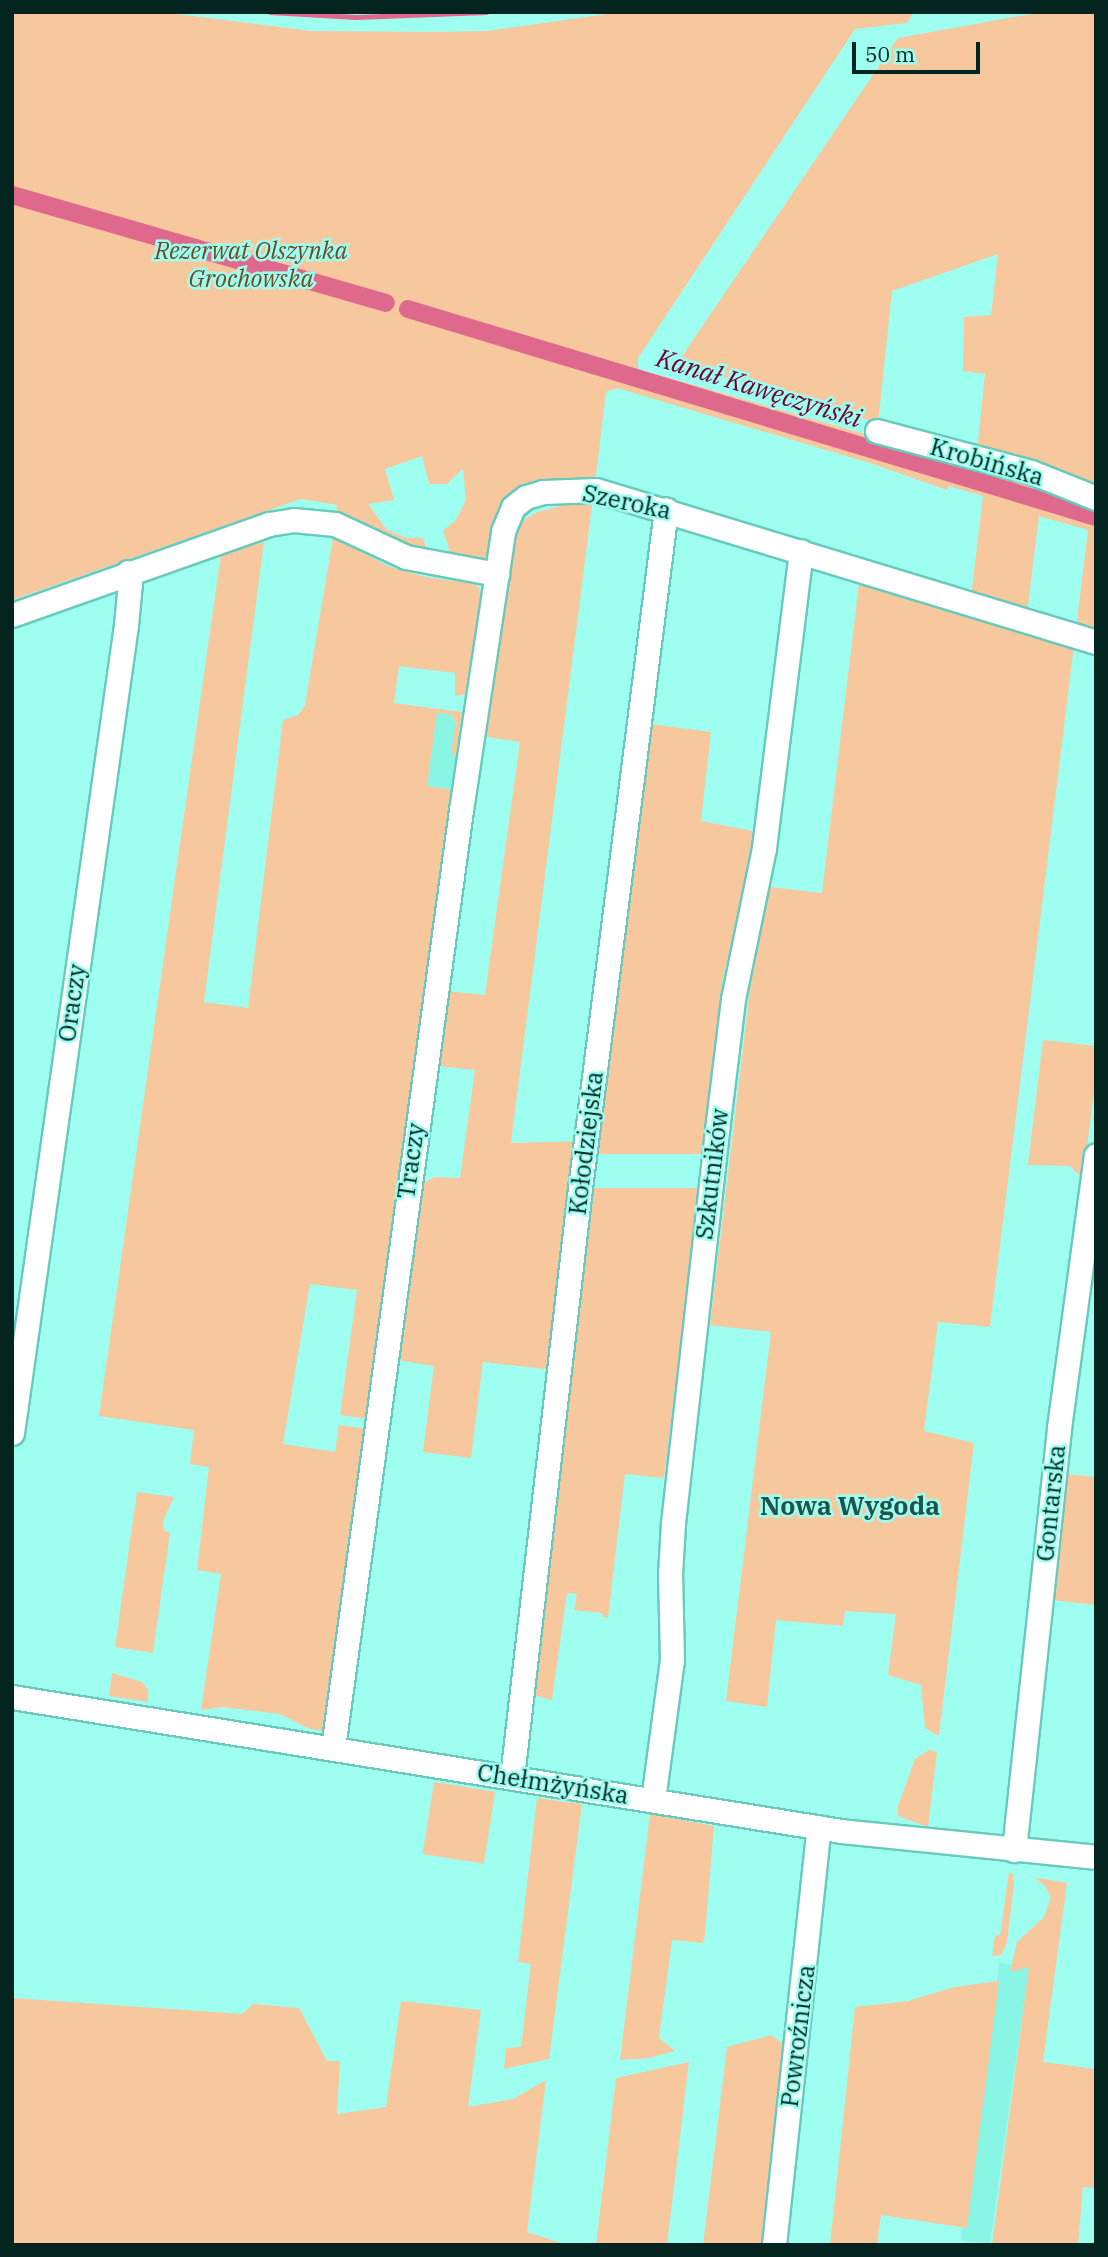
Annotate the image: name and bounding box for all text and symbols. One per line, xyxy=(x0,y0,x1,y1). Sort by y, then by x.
scale bar xyxy=(856,28,984,72)
text: 50 m xyxy=(865,40,915,68)
park label: Rezerwat Olszynka Grochowska xyxy=(154,237,348,293)
water label: Kanał Kawęczyński xyxy=(653,342,865,434)
street label: Krobińska xyxy=(927,432,1047,492)
street label: Szeroka xyxy=(580,479,674,525)
street label: Oraczy xyxy=(52,962,92,1044)
street label: Kołodziejska xyxy=(563,1070,609,1216)
street label: Szkutników xyxy=(690,1107,734,1241)
street label: Traczy xyxy=(391,1121,431,1201)
street label: Gontarska xyxy=(1031,1443,1071,1563)
district label: Nowa Wygoda xyxy=(760,1490,940,1522)
street label: Chełmżyńska xyxy=(475,1758,631,1810)
street label: Powroźnicza xyxy=(775,1963,821,2109)

